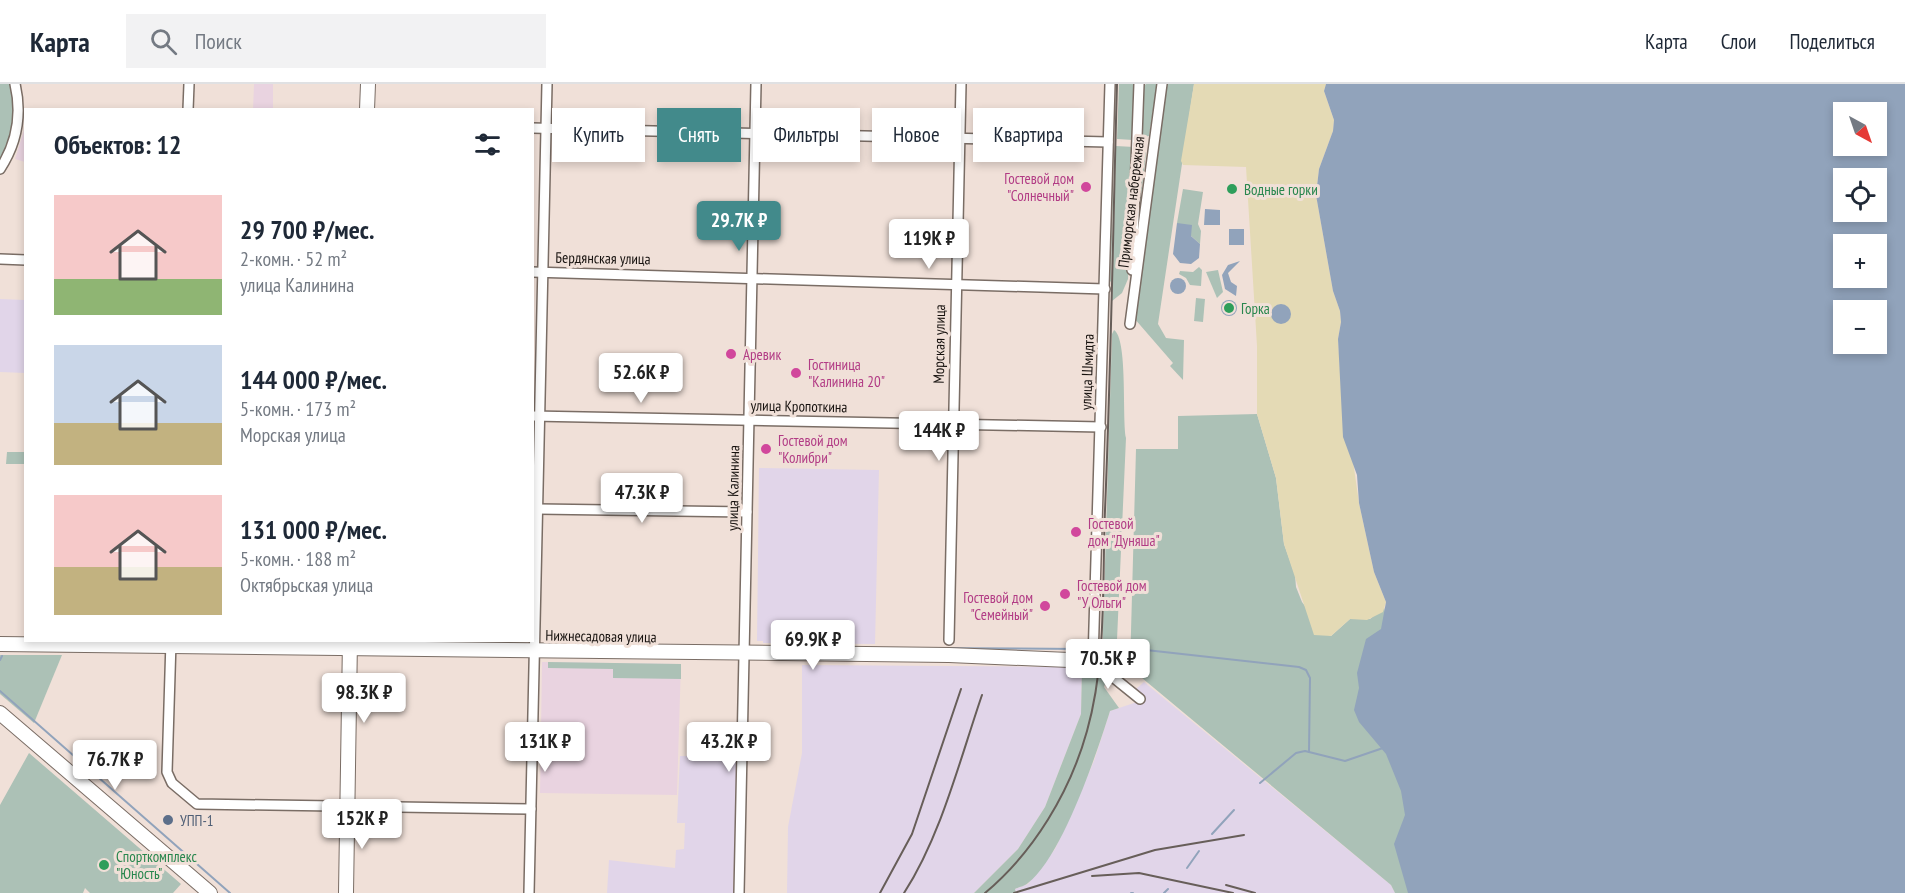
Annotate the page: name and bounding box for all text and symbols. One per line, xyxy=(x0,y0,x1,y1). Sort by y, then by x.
search box xyxy=(126,14,546,68)
text: Карта xyxy=(30,23,90,60)
icon: search xyxy=(147,25,180,58)
text: Поиск xyxy=(195,27,242,55)
text: Карта xyxy=(1645,28,1688,55)
text: Слои xyxy=(1721,28,1756,55)
text: Поделиться xyxy=(1789,28,1875,55)
north arrow xyxy=(1833,102,1887,156)
map controls xyxy=(1833,102,1887,354)
chip: Купить xyxy=(552,108,645,162)
chip: Снять xyxy=(657,108,741,162)
chip: Фильтры xyxy=(753,108,860,162)
chip: Новое xyxy=(872,108,961,162)
chip: Квартира xyxy=(973,108,1084,162)
text: Объектов: 12 xyxy=(54,128,181,161)
icon: filters xyxy=(471,128,504,161)
street label: Приморская набережная xyxy=(1114,135,1149,269)
button: locate xyxy=(1833,168,1887,222)
place label: Гостевой дом "Солнечный" xyxy=(1004,169,1074,205)
marker: Гостевой дом "Солнечный" xyxy=(1079,180,1093,194)
place label: Водные горки xyxy=(1244,180,1318,199)
marker: Водные горки xyxy=(1225,182,1239,196)
pin: 29.7K ₽ xyxy=(684,201,794,252)
text: 29.7K ₽ xyxy=(711,207,767,233)
text: 29 700 ₽/мес. xyxy=(240,213,374,246)
icon: home xyxy=(102,219,174,291)
pin: 119K ₽ xyxy=(880,219,978,270)
text: 119K ₽ xyxy=(903,225,955,251)
button: + xyxy=(1833,234,1887,288)
text: 2-комн. · 52 m² xyxy=(240,246,347,272)
street label: Бердянская улица xyxy=(555,248,651,268)
text: улица Калинина xyxy=(240,272,354,298)
place label: Горка xyxy=(1241,299,1270,318)
button: − xyxy=(1833,300,1887,354)
marker: Горка xyxy=(1222,301,1236,315)
street label: Морская улица xyxy=(929,304,949,384)
street label: улица Шмидта xyxy=(1076,334,1098,410)
place label: Аревик xyxy=(743,345,781,364)
marker: Аревик xyxy=(724,347,738,361)
pin: 52.6K ₽ xyxy=(586,353,696,404)
place label: Гостиница "Калинина 20" xyxy=(808,355,885,391)
text: 52.6K ₽ xyxy=(613,359,669,385)
text: 144 000 ₽/мес. xyxy=(240,363,387,396)
marker: Гостиница "Калинина 20" xyxy=(789,366,803,380)
icon: home xyxy=(102,369,174,441)
text: 5-комн. · 173 m² xyxy=(240,396,356,422)
street label: улица Кропоткина xyxy=(750,396,848,416)
pin: 144K ₽ xyxy=(890,411,988,462)
text: 144K ₽ xyxy=(913,417,965,443)
text: Морская улица xyxy=(240,422,346,448)
place label: Гостевой дом "Колибри" xyxy=(778,431,848,467)
marker: Гостевой дом "Колибри" xyxy=(759,442,773,456)
street label: улица Калинина xyxy=(723,445,743,531)
pin: 47.3K ₽ xyxy=(587,473,697,524)
text: 47.3K ₽ xyxy=(615,479,669,505)
text: 131 000 ₽/мес. xyxy=(240,513,387,546)
place label: Гостевой дом "Дуняша" xyxy=(1088,514,1160,550)
icon: home xyxy=(102,519,174,591)
marker: Гостевой дом "Дуняша" xyxy=(1069,525,1083,539)
text: 5-комн. · 188 m² xyxy=(240,546,356,572)
text: Октябрьская улица xyxy=(240,572,373,598)
place label: Гостевой дом "У Ольги" xyxy=(1077,576,1147,612)
marker: Гостевой дом "У Ольги" xyxy=(1058,587,1072,601)
place label: Гостевой дом "Семейный" xyxy=(963,588,1033,624)
marker: Гостевой дом "Семейный" xyxy=(1038,599,1052,613)
pin: 69.9K ₽ xyxy=(758,620,868,671)
street label: Нижнесадовая улица xyxy=(545,626,657,646)
text: 69.9K ₽ xyxy=(785,626,841,652)
pin: 70.5K ₽ xyxy=(1053,639,1163,690)
text: 70.5K ₽ xyxy=(1080,645,1136,671)
pin: 98.3K ₽ xyxy=(309,673,419,724)
text: 98.3K ₽ xyxy=(336,679,392,705)
pin: 131K ₽ xyxy=(496,722,594,773)
pin: 43.2K ₽ xyxy=(674,722,784,773)
text: 131K ₽ xyxy=(519,728,571,754)
text: 43.2K ₽ xyxy=(701,728,757,754)
pin: 76.7K ₽ xyxy=(60,740,170,791)
text: 76.7K ₽ xyxy=(87,746,143,772)
pin: 152K ₽ xyxy=(313,799,411,850)
text: 152K ₽ xyxy=(336,805,388,831)
place label: УПП-1 xyxy=(180,811,214,830)
marker: УПП-1 xyxy=(161,813,175,827)
place label: Спорткомплекс "Юность" xyxy=(116,847,197,883)
marker: Спорткомплекс "Юность" xyxy=(97,858,111,872)

